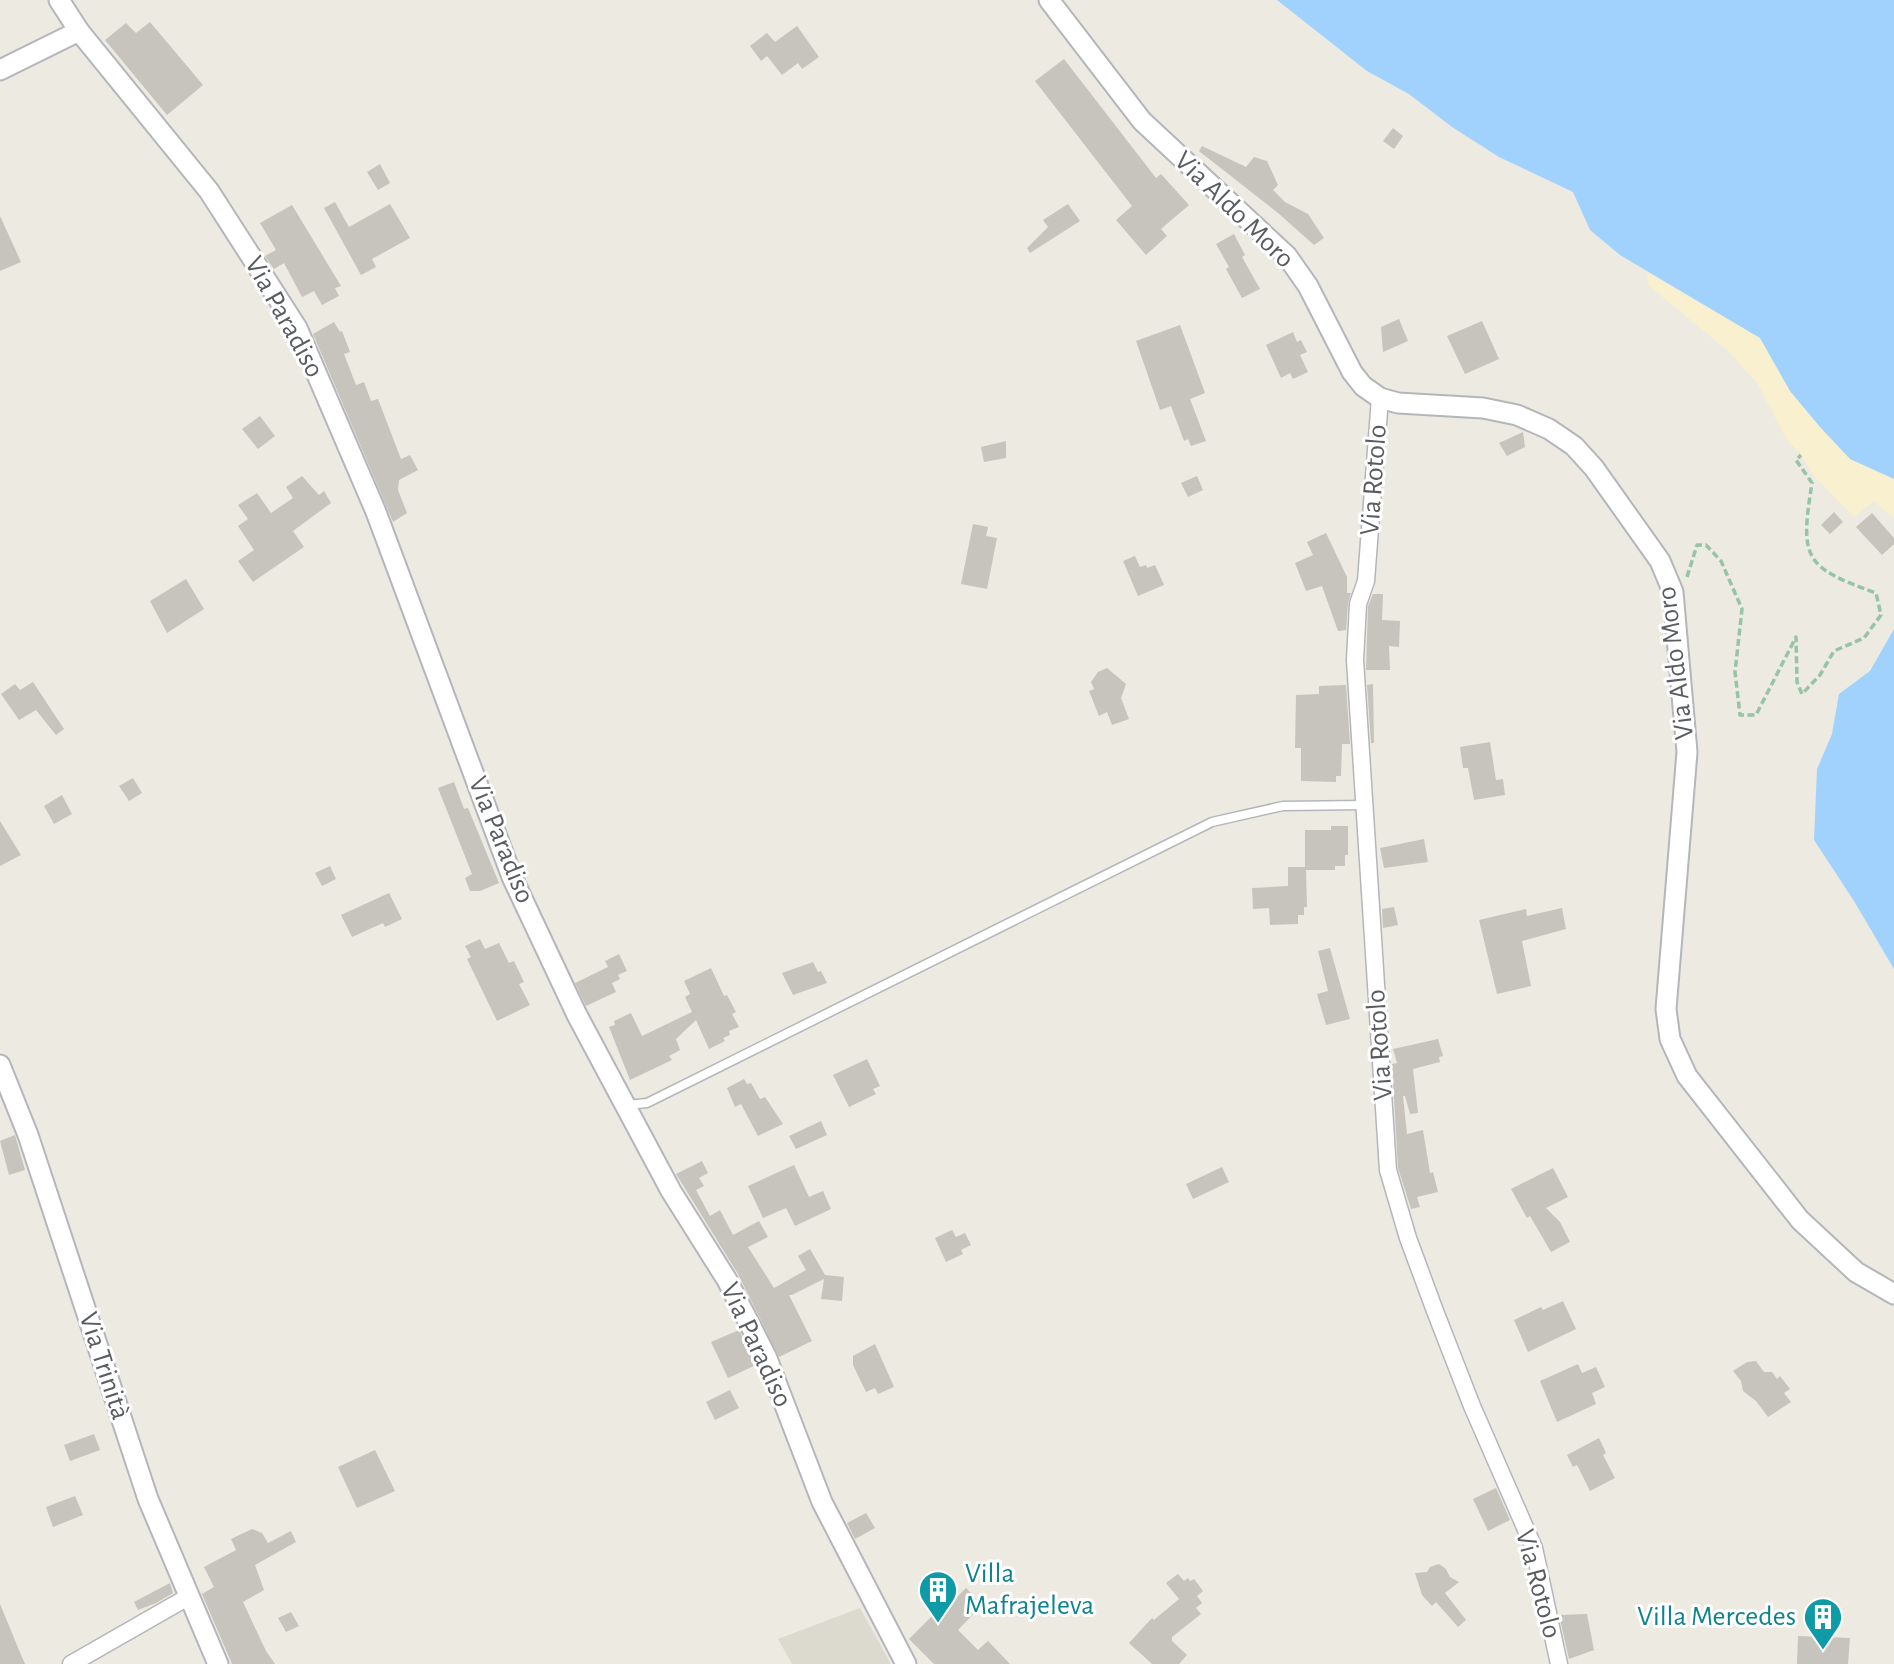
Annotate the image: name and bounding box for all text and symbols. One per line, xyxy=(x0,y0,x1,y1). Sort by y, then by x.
street label: Via Aldo Moro xyxy=(1169,146,1299,274)
street label: Via Paradiso xyxy=(239,252,329,382)
street label: Via Rotolo xyxy=(1356,423,1392,537)
street label: Via Aldo Moro xyxy=(1653,585,1699,741)
street label: Via Paradiso xyxy=(463,773,539,907)
street label: Via Rotolo xyxy=(1362,988,1398,1102)
street label: Via Paradiso xyxy=(715,1279,797,1411)
street label: Via Trinità xyxy=(74,1309,134,1423)
street label: Via Rotolo xyxy=(1510,1527,1566,1641)
place label: Villa Mafrajeleva xyxy=(965,1560,1094,1620)
building icon: Villa Mafrajeleva xyxy=(917,1569,959,1624)
building icon: Villa Mercedes xyxy=(1802,1596,1844,1651)
place label: Villa Mercedes xyxy=(1637,1603,1796,1631)

